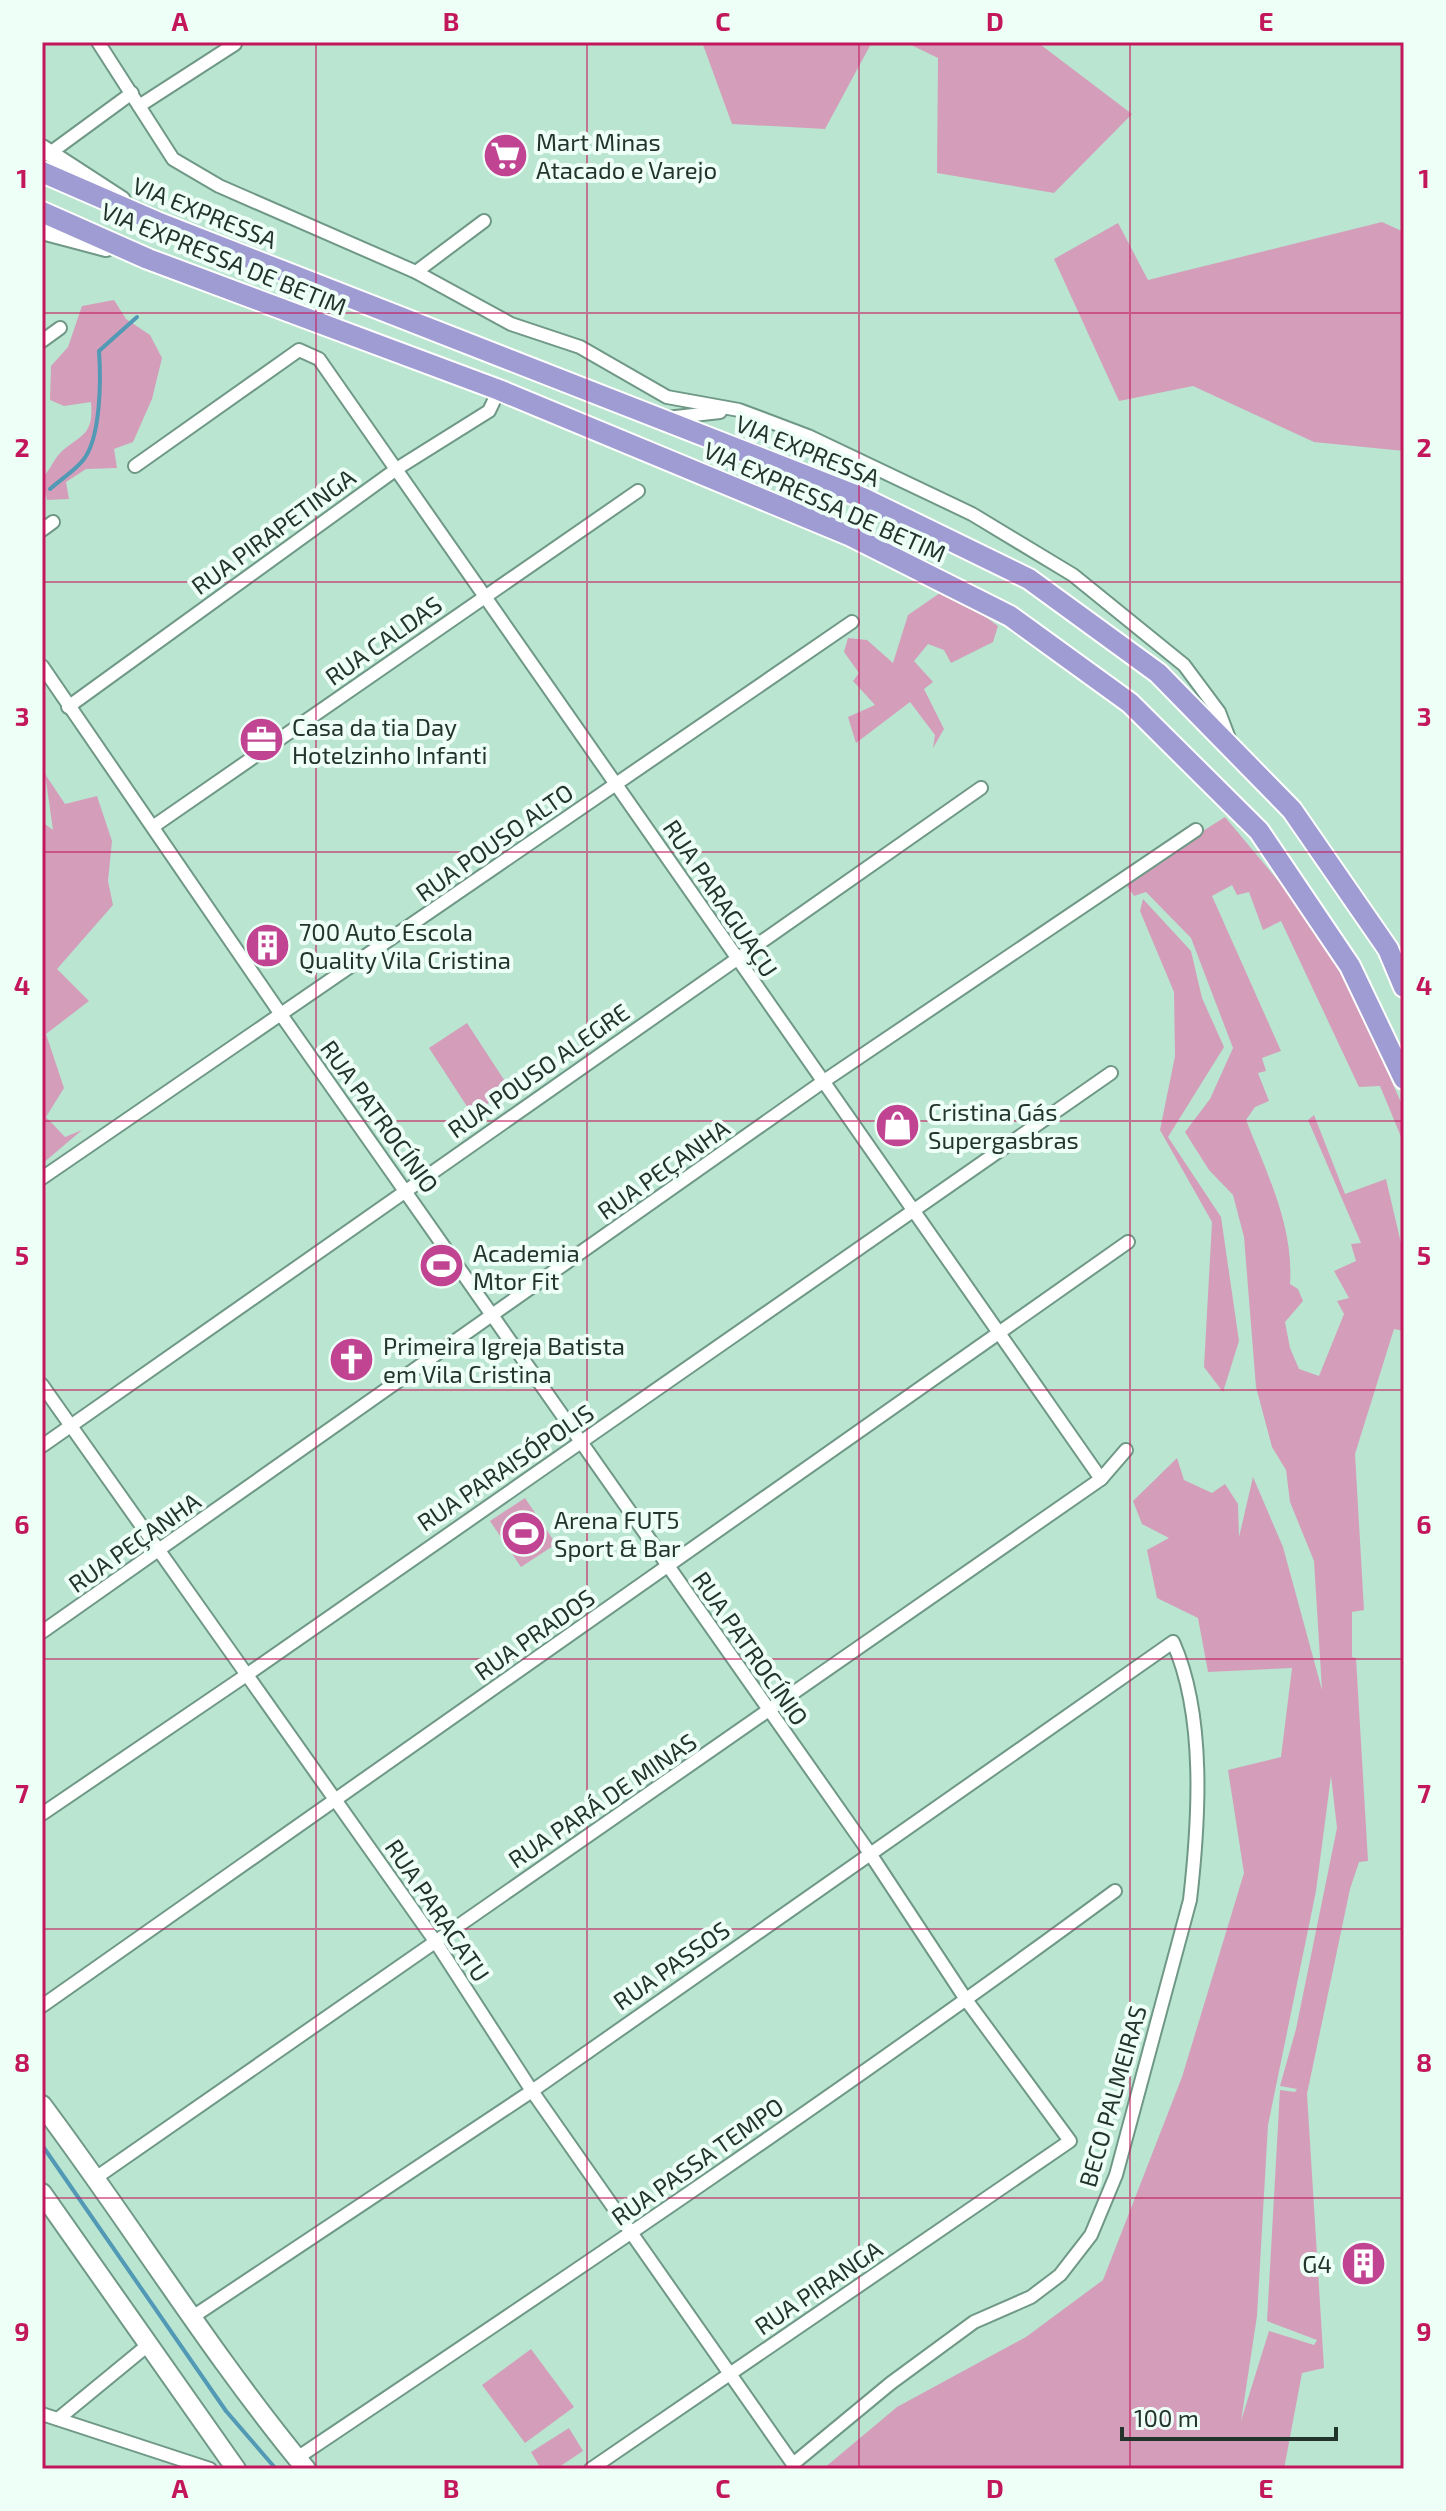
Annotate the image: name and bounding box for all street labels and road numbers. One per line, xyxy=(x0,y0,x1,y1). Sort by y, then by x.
street label: VIA EXPRESSA xyxy=(129,170,281,254)
street label: VIA EXPRESSA DE BETIM xyxy=(97,195,351,321)
street label: VIA EXPRESSA xyxy=(732,408,884,492)
street label: VIA EXPRESSA DE BETIM xyxy=(699,434,951,568)
street label: RUA PIRAPETINGA xyxy=(185,462,361,600)
street label: RUA CALDAS xyxy=(319,589,447,691)
street label: RUA POUSO ALTO xyxy=(410,777,578,907)
street label: RUA PARAGUAÇU xyxy=(657,814,784,983)
street label: RUA POUSO ALEGRE xyxy=(442,997,634,1143)
street label: RUA PATROCÍNIO xyxy=(315,1034,445,1198)
street label: RUA PEÇANHA xyxy=(591,1113,735,1226)
street label: RUA PARAISÓPOLIS xyxy=(411,1397,599,1537)
street label: RUA PEÇANHA xyxy=(62,1486,206,1599)
street label: RUA PATROCÍNIO xyxy=(687,1565,815,1731)
street label: RUA PRADOS xyxy=(468,1582,600,1686)
street label: RUA PARÁ DE MINAS xyxy=(502,1726,702,1874)
street label: RUA PARACATU xyxy=(380,1833,496,1987)
street label: RUA PASSOS xyxy=(607,1914,735,2016)
street label: BECO PALMEIRAS xyxy=(1072,2002,1152,2190)
street label: RUA PASSA TEMPO xyxy=(605,2091,789,2231)
street label: RUA PIRANGA xyxy=(749,2234,887,2340)

